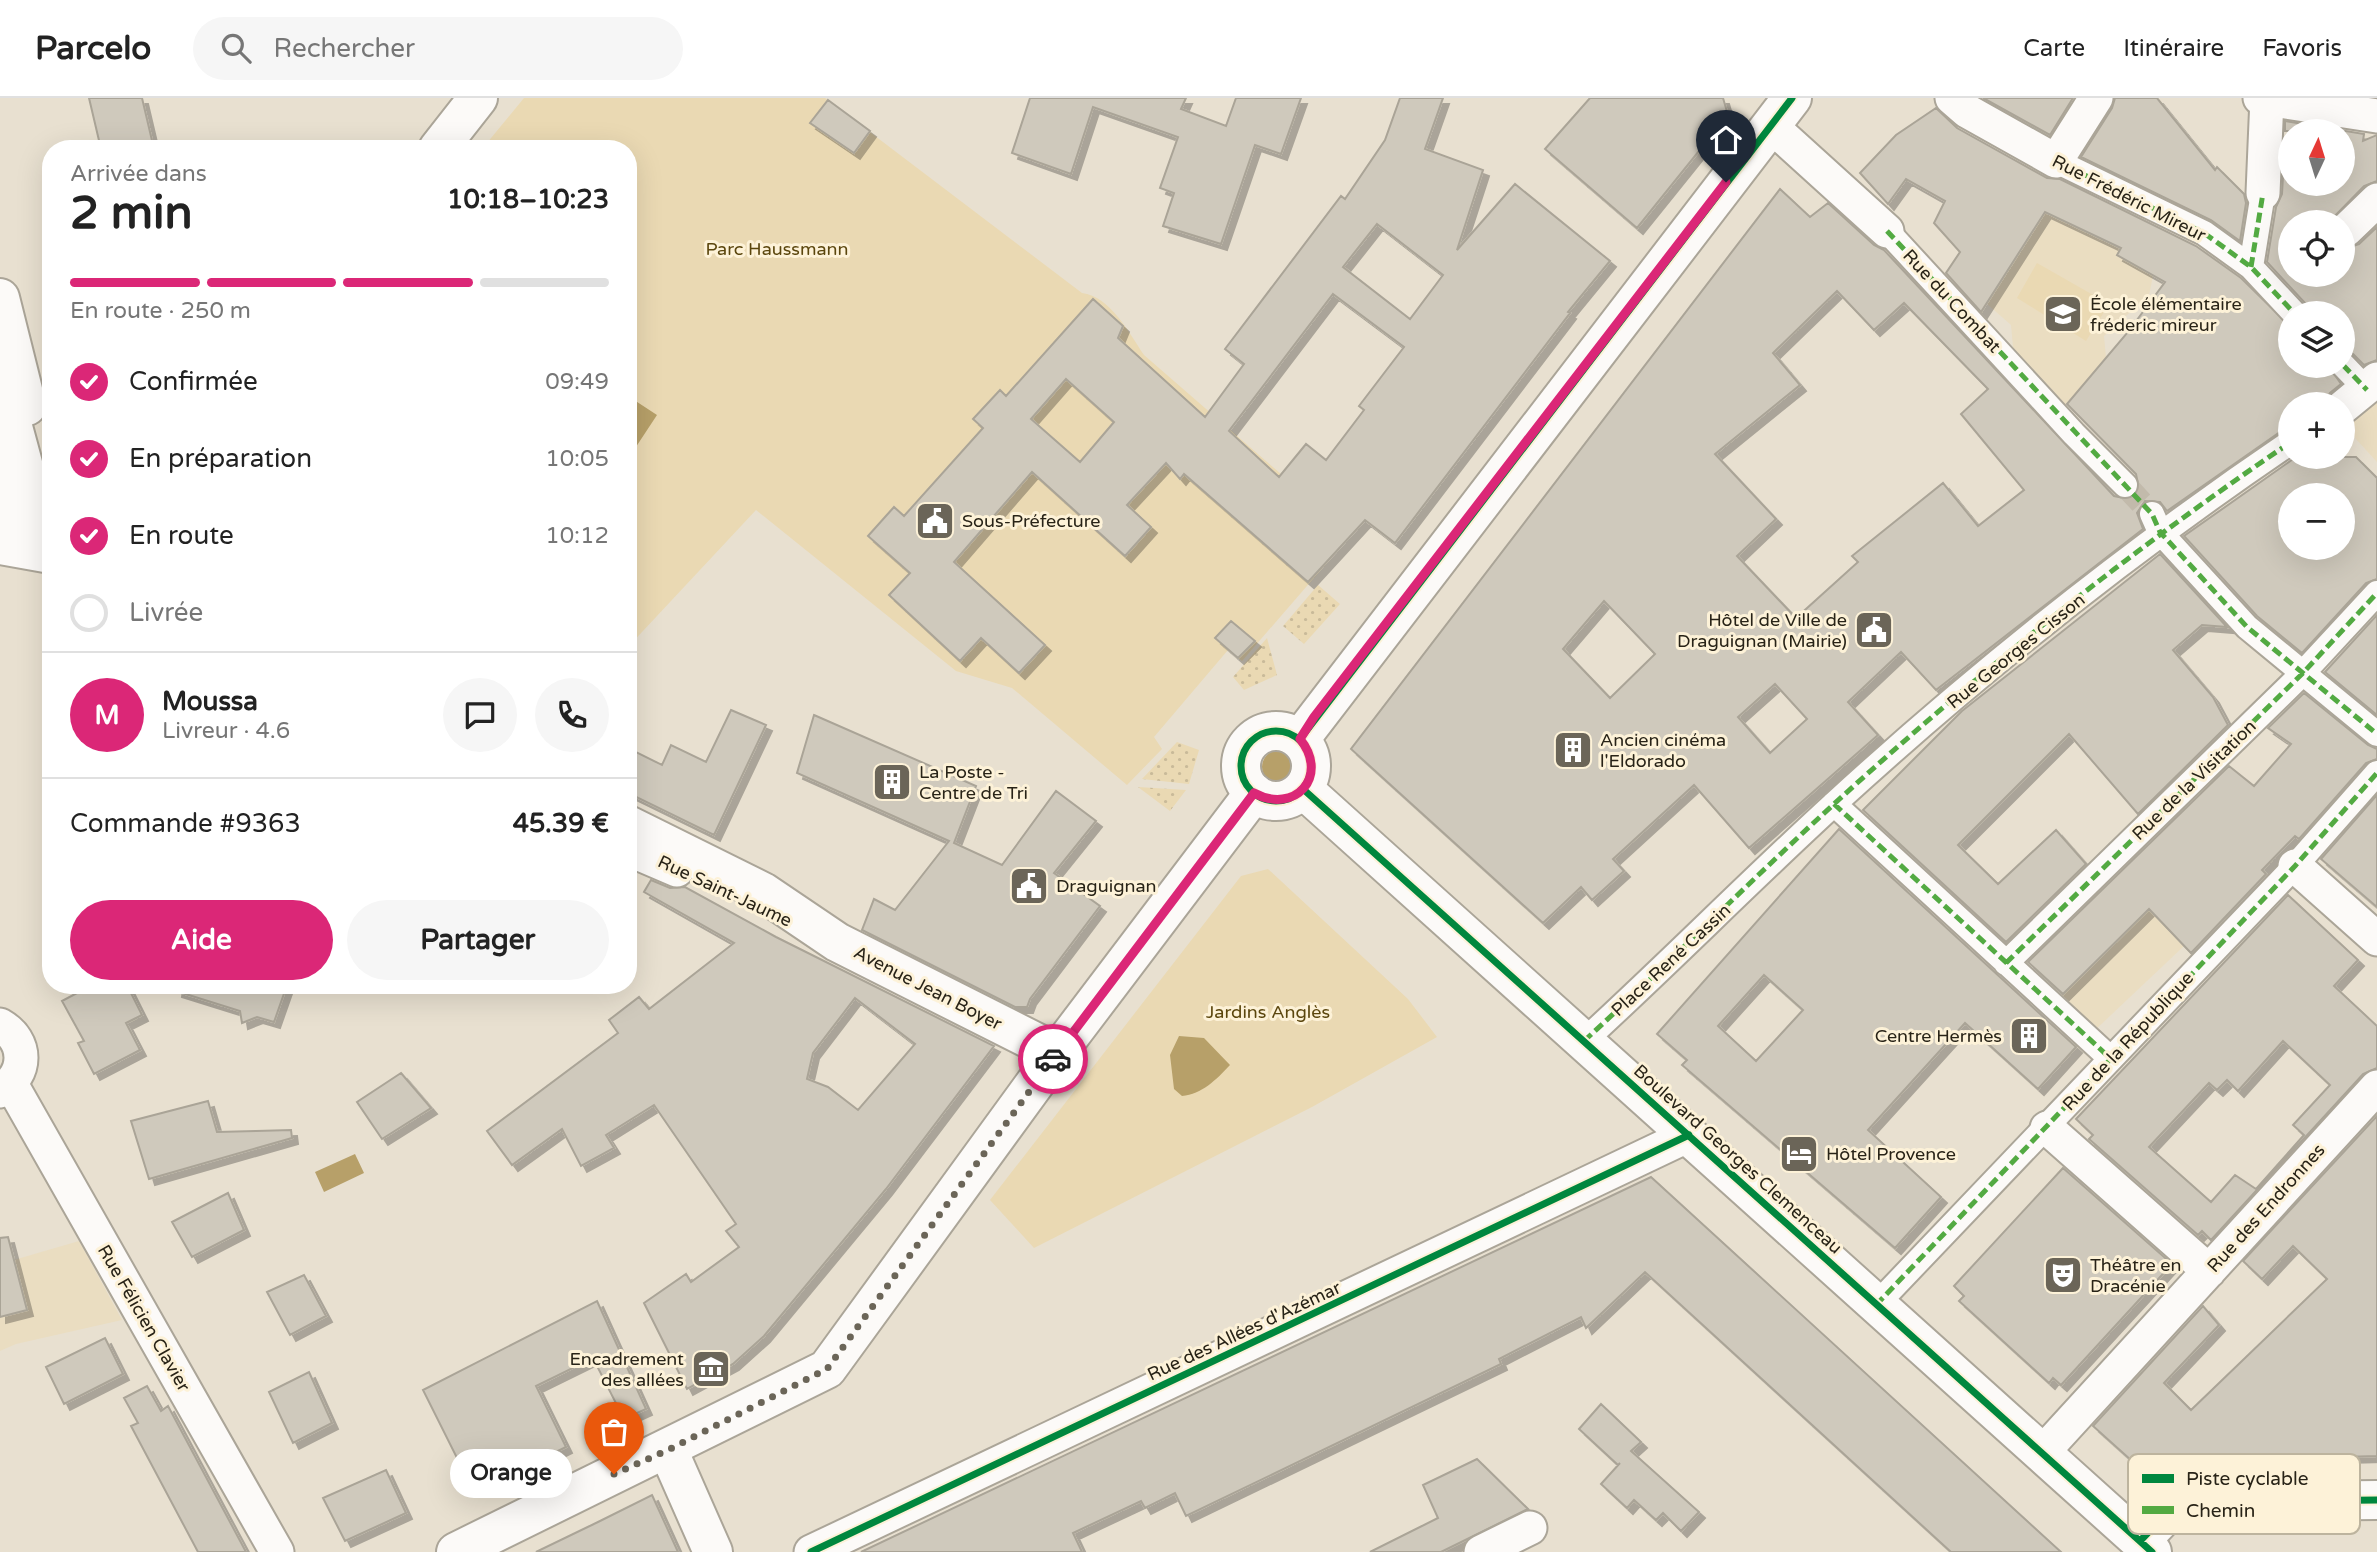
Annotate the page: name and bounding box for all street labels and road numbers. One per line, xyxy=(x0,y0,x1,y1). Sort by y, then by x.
street label: Rue Frédéric Mireur xyxy=(2049,150,2210,246)
street label: Rue du Combat xyxy=(1898,245,2006,357)
street label: Rue Georges Cisson xyxy=(1943,589,2089,713)
street label: Rue de la Visitation xyxy=(2127,715,2261,845)
street label: Rue Saint-Jaume xyxy=(654,850,796,932)
street label: Place René Cassin xyxy=(1607,899,1735,1021)
street label: Avenue Jean Boyer xyxy=(850,941,1006,1035)
street label: Rue de la République xyxy=(2058,967,2198,1115)
street label: Boulevard Georges Clemenceau xyxy=(1629,1060,1847,1258)
street label: Rue des Endronnes xyxy=(2202,1139,2330,1277)
street label: Rue Félicien Clavier xyxy=(93,1241,195,1395)
street label: Rue des Allées d'Azémar xyxy=(1144,1276,1344,1386)

